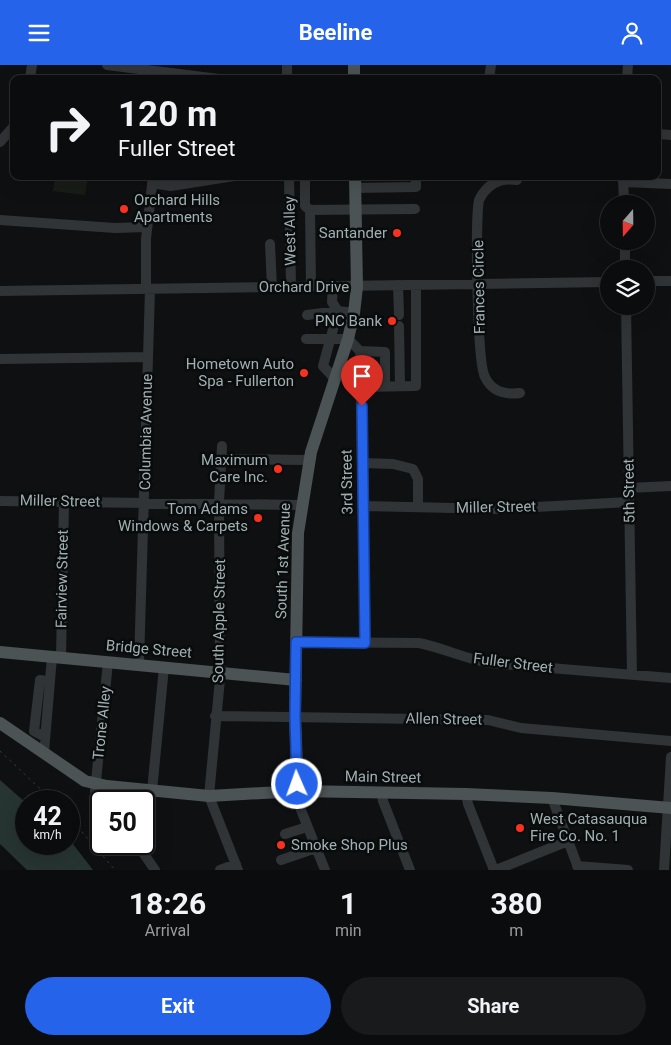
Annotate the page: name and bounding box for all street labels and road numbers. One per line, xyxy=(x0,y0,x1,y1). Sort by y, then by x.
street label: West Alley xyxy=(280,196,300,266)
street label: Frances Circle xyxy=(469,240,489,334)
street label: Orchard Drive xyxy=(259,278,349,296)
street label: Columbia Avenue xyxy=(136,374,156,490)
street label: 3rd Street xyxy=(337,449,357,515)
street label: 5th Street xyxy=(619,458,639,524)
street label: Miller Street xyxy=(20,491,100,511)
street label: Miller Street xyxy=(456,497,536,517)
street label: South 1st Avenue xyxy=(272,502,294,620)
street label: Fairview Street xyxy=(52,530,72,628)
street label: South Apple Street xyxy=(209,559,229,683)
street label: Bridge Street xyxy=(105,636,193,662)
street label: Fuller Street xyxy=(472,649,554,677)
street label: Trone Alley xyxy=(89,685,115,761)
street label: Allen Street xyxy=(406,709,483,729)
street label: Main Street xyxy=(345,767,421,787)

